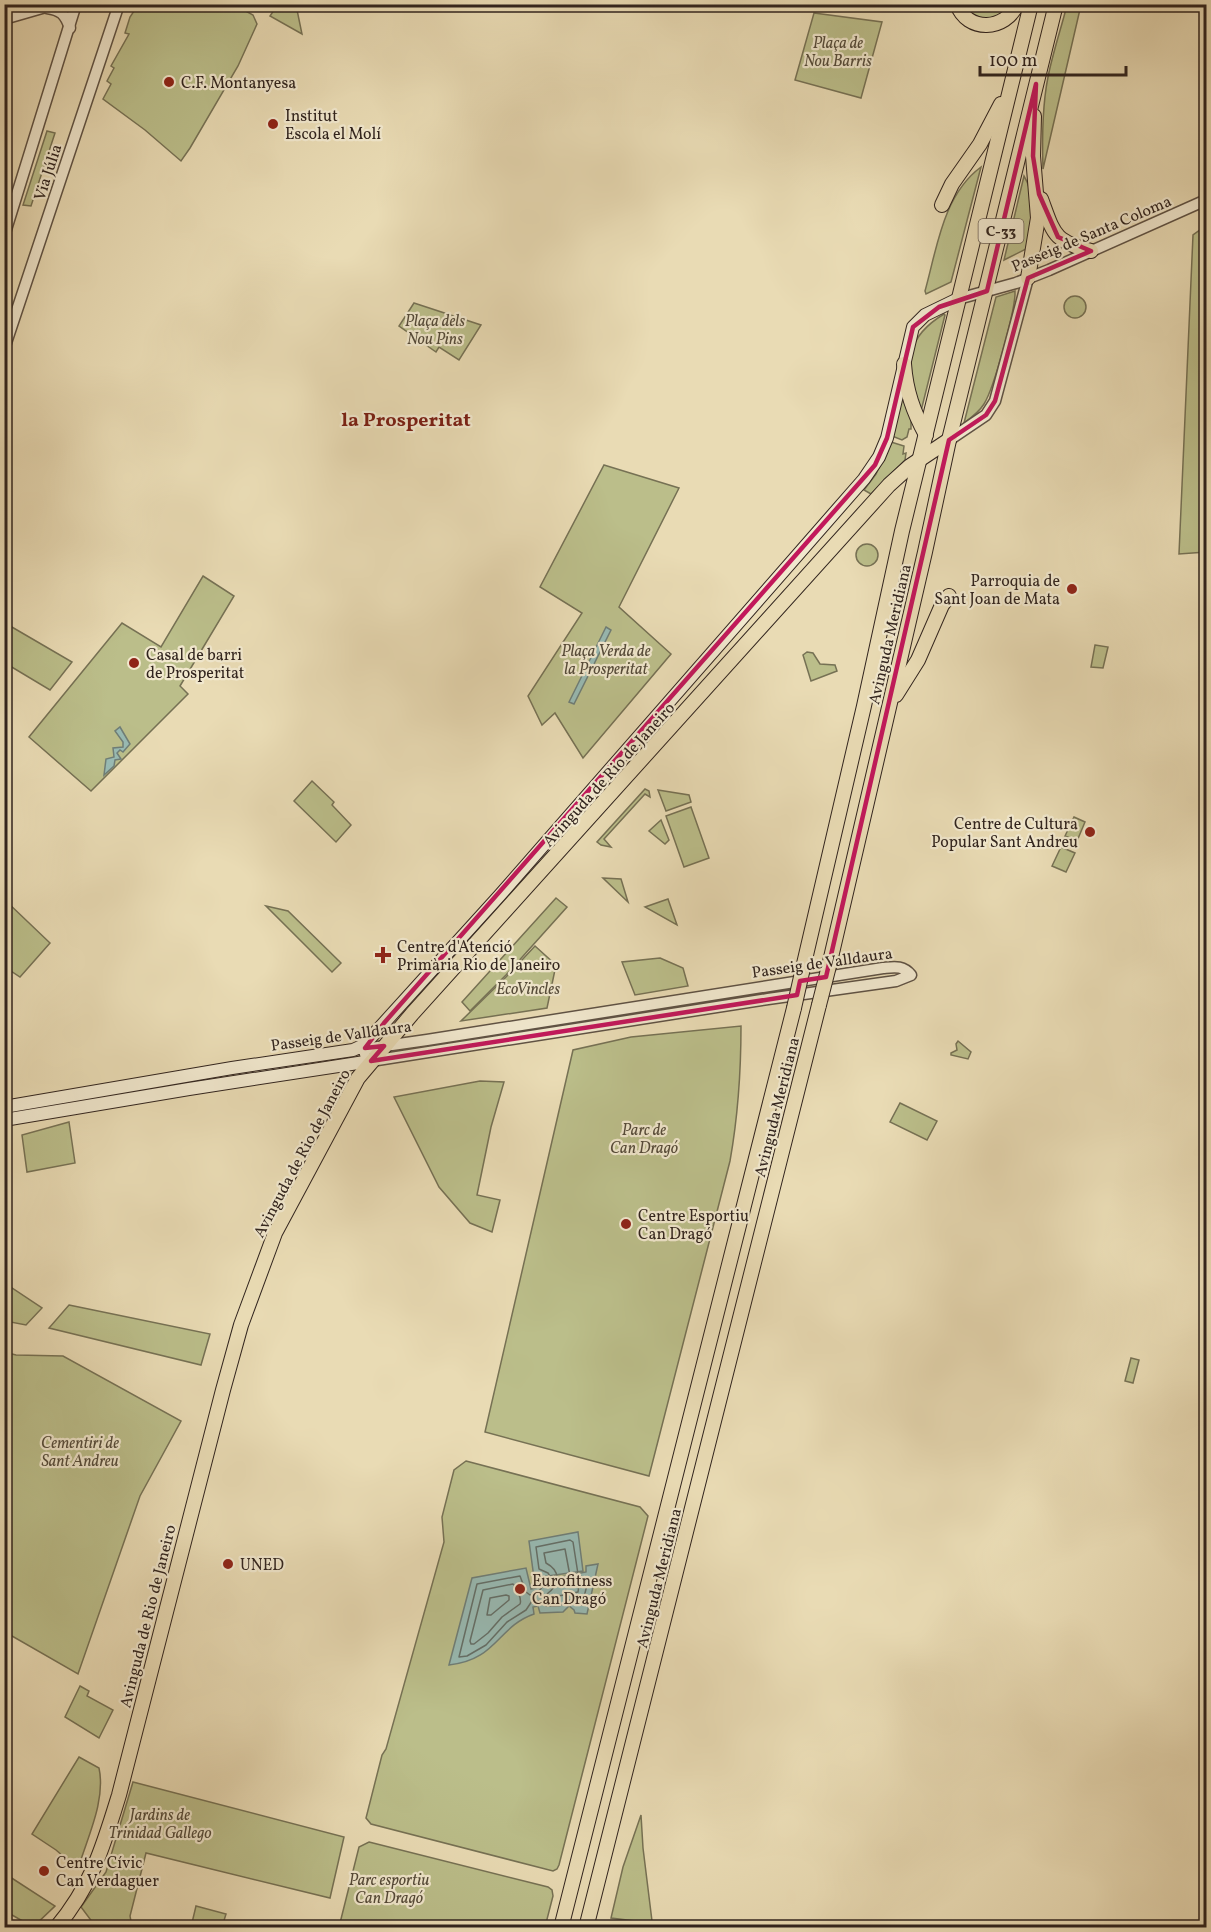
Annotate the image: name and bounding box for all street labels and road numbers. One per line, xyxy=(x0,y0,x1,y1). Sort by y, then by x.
street label: Via Júlia xyxy=(29,142,68,204)
street label: Passeig de Santa Coloma xyxy=(1008,191,1175,279)
road number: C-33 xyxy=(978,219,1024,243)
street label: Avinguda Meridiana xyxy=(864,562,918,707)
street label: Avinguda de Rio de Janeiro xyxy=(538,698,681,853)
street label: Passeig de Valldaura xyxy=(751,943,894,985)
street label: Passeig de Valldaura xyxy=(270,1016,413,1058)
street label: Avinguda Meridiana xyxy=(750,1035,806,1180)
street label: Avinguda de Rio de Janeiro xyxy=(249,1066,357,1242)
street label: Avinguda Meridiana xyxy=(632,1506,688,1651)
street label: Avinguda de Rio de Janeiro xyxy=(116,1523,182,1710)

